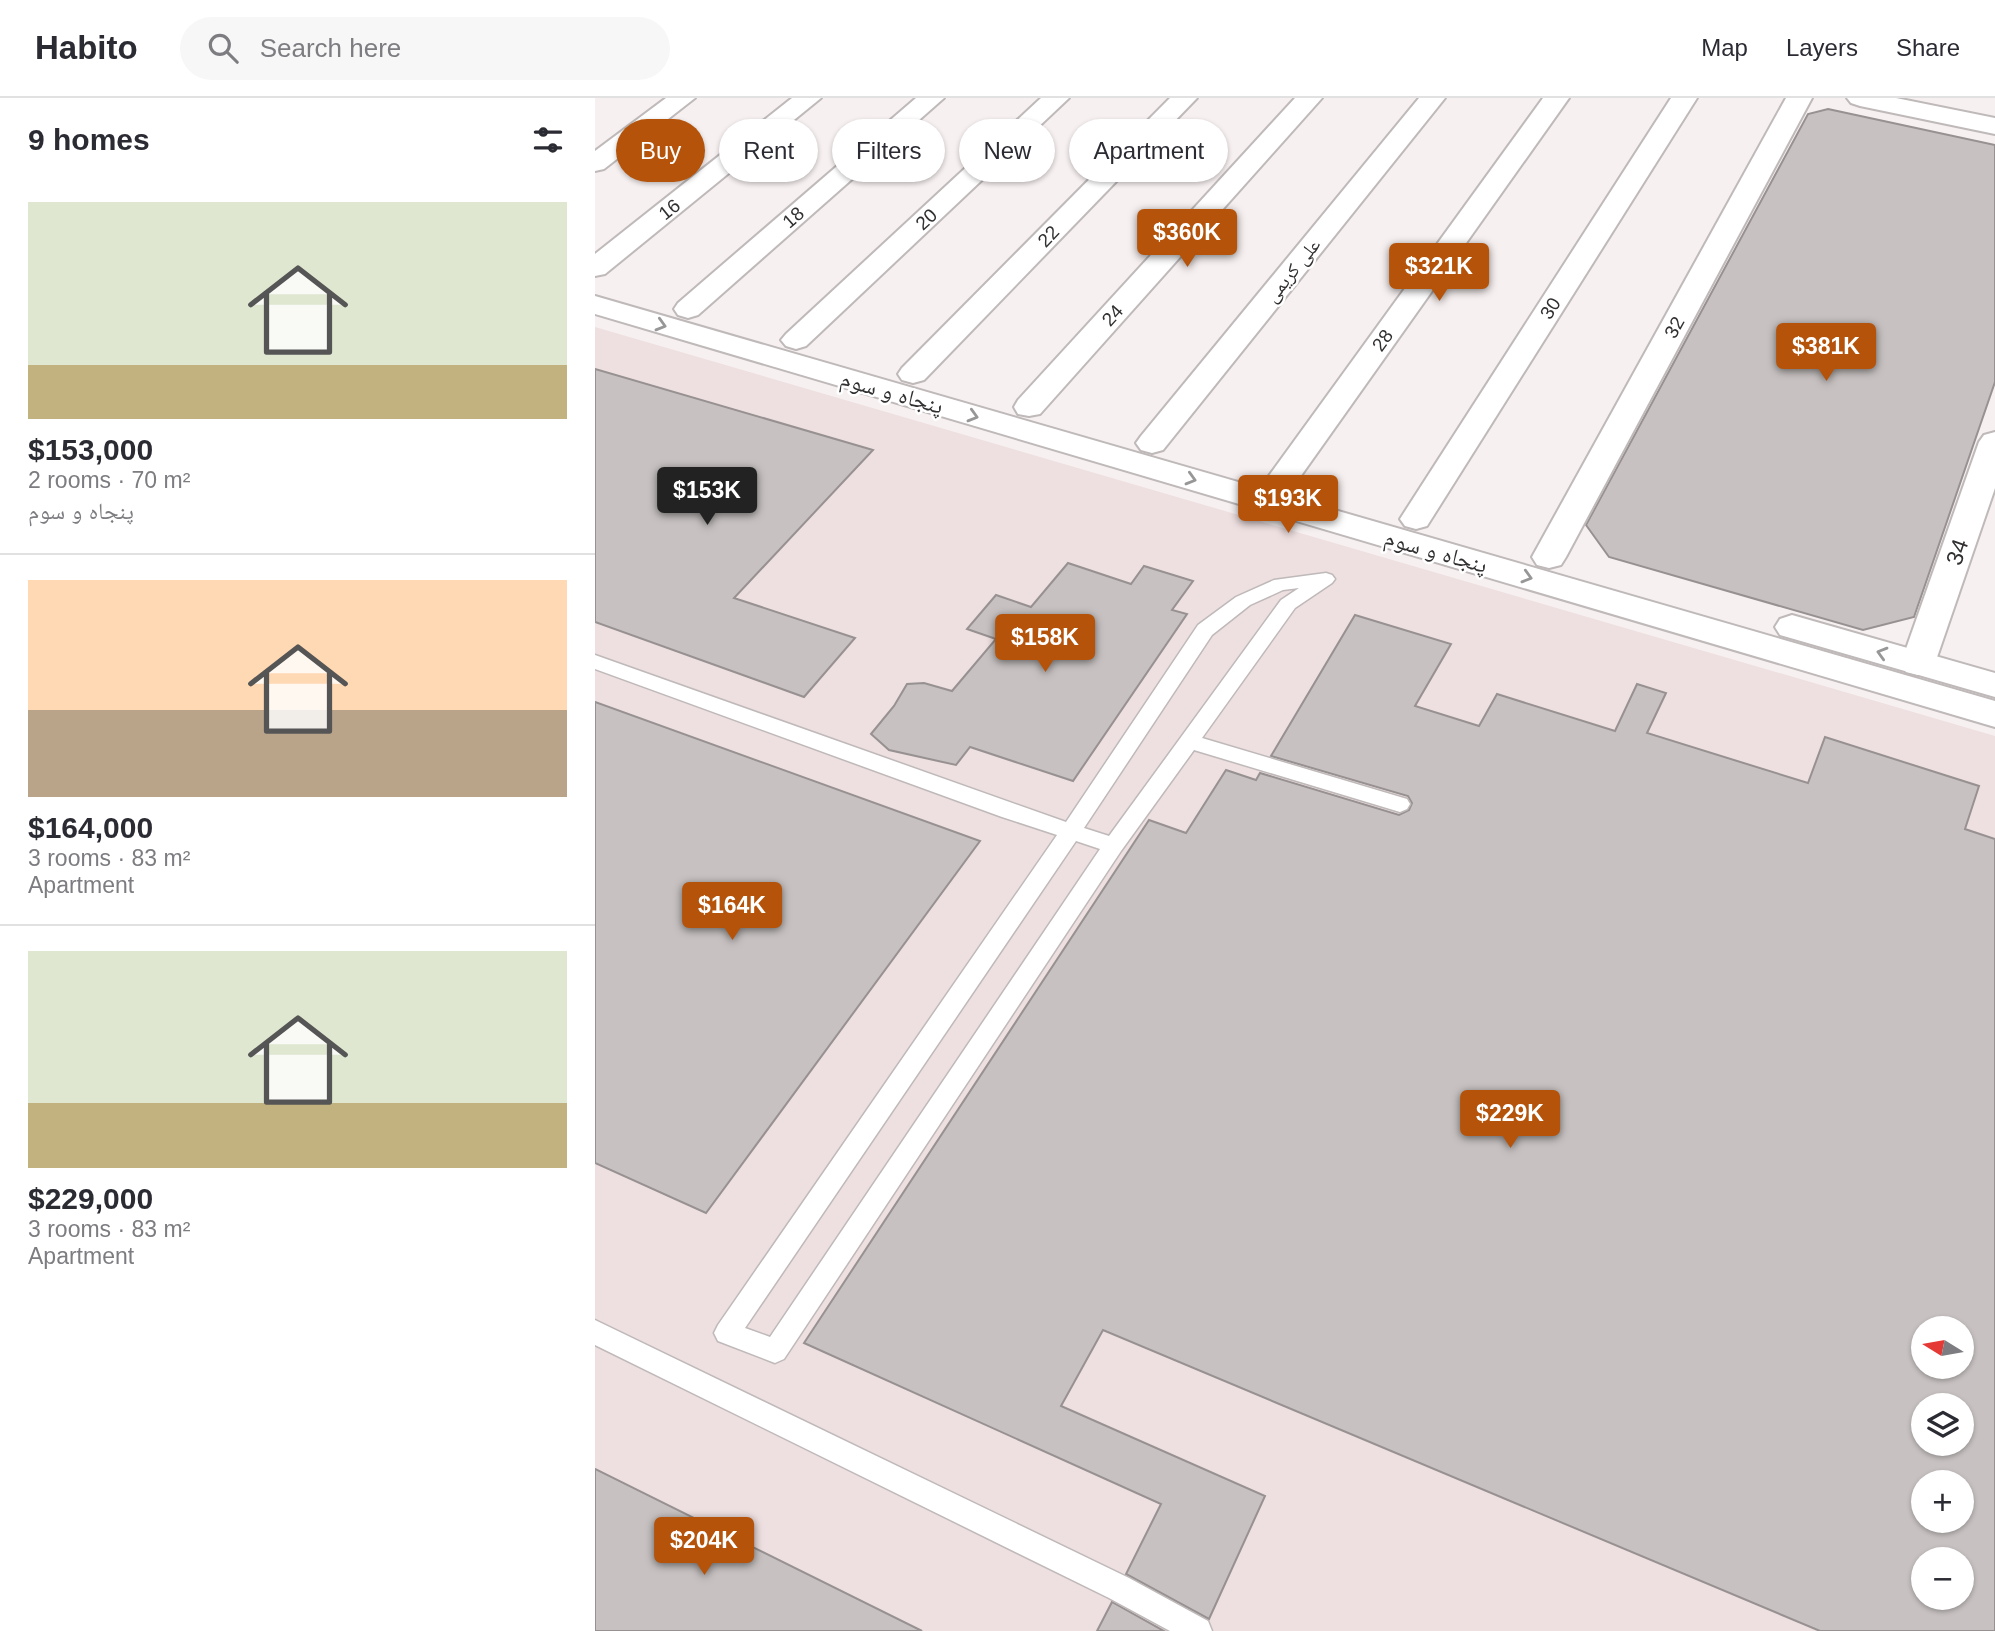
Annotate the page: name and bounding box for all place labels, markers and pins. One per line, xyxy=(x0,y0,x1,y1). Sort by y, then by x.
pin: $360K xyxy=(1138,209,1236,269)
pin: $321K xyxy=(1390,244,1488,303)
pin: $381K xyxy=(1777,324,1875,383)
pin: $153K xyxy=(658,468,756,527)
pin: $193K xyxy=(1239,476,1337,535)
pin: $158K xyxy=(996,614,1094,674)
pin: $164K xyxy=(683,882,781,942)
pin: $229K xyxy=(1461,1090,1559,1150)
pin: $204K xyxy=(655,1518,753,1577)

